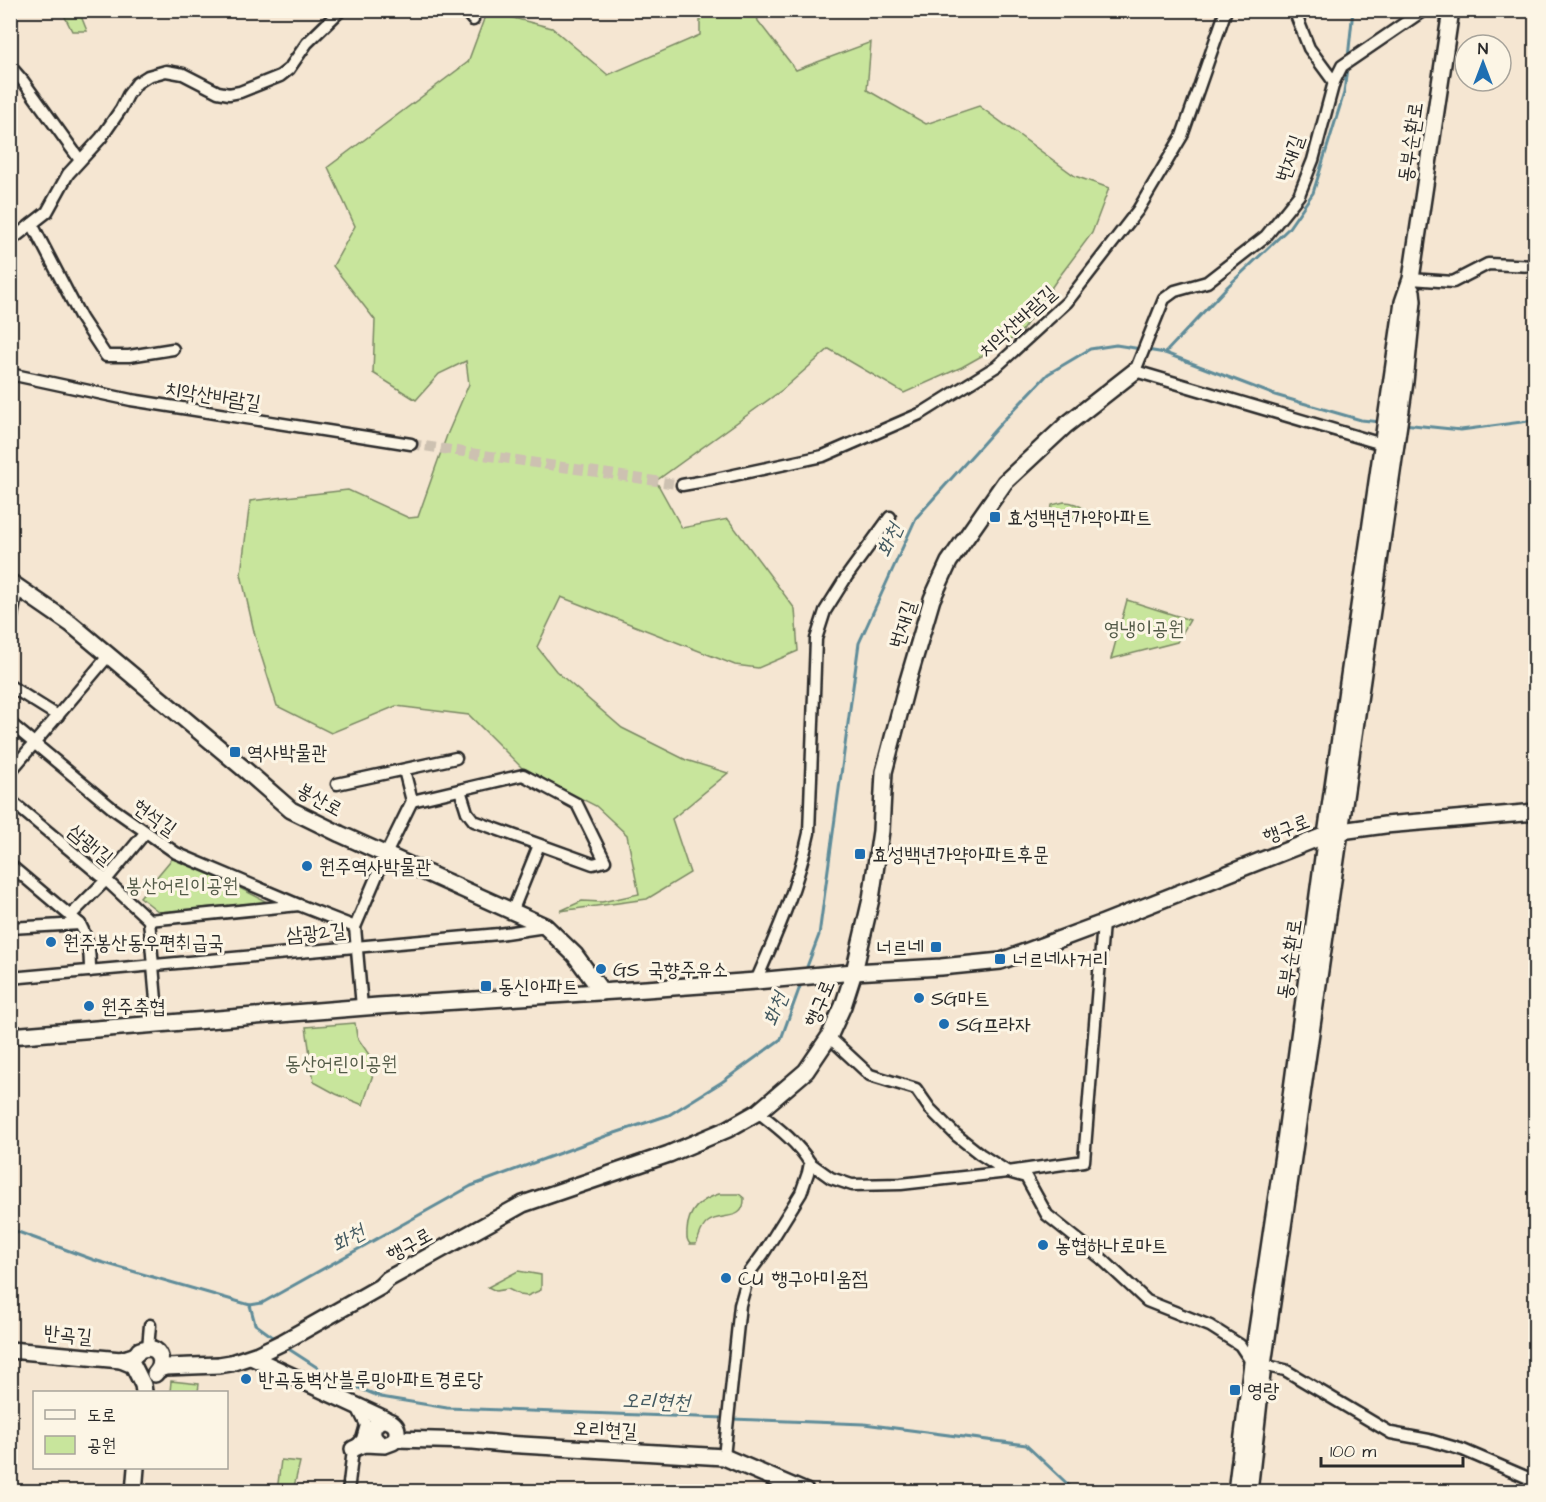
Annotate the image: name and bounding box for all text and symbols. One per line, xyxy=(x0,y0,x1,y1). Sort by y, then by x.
north arrow xyxy=(1453,33,1513,93)
text: N xyxy=(1478,38,1488,60)
street label: 동부순환로 xyxy=(1392,100,1430,184)
street label: 번재길 xyxy=(1269,131,1311,186)
street label: 치악산바람길 xyxy=(972,279,1063,364)
street label: 치악산바람길 xyxy=(163,375,263,417)
place label: 효성백년가약아파트 xyxy=(1007,504,1152,532)
marker: 효성백년가약아파트 xyxy=(988,510,1002,524)
water label: 화천 xyxy=(869,517,910,562)
street label: 번재길 xyxy=(883,597,923,651)
park label: 영냉이공원 xyxy=(1104,615,1184,643)
place label: 역사박물관 xyxy=(247,739,327,767)
marker: 역사박물관 xyxy=(228,745,242,759)
street label: 봉산로 xyxy=(292,776,347,824)
street label: 현석길 xyxy=(127,793,182,843)
street label: 행구로 xyxy=(1259,807,1314,851)
street label: 삼광1길 xyxy=(62,818,119,872)
place label: 효성백년가약아파트후문 xyxy=(872,841,1049,869)
marker: 효성백년가약아파트후문 xyxy=(853,847,867,861)
place label: 원주역사박물관 xyxy=(319,853,432,881)
marker: 원주역사박물관 xyxy=(300,859,314,873)
park label: 봉산어린이공원 xyxy=(126,872,238,900)
street label: 삼광2길 xyxy=(285,916,347,950)
street label: 동부순환로 xyxy=(1271,917,1309,1001)
place label: 원주봉산동우편취급국 xyxy=(63,929,224,957)
place label: 너르네 xyxy=(876,934,924,962)
marker: 원주봉산동우편취급국 xyxy=(44,935,58,949)
marker: 너르네 xyxy=(929,940,943,954)
place label: 너르네사거리 xyxy=(1012,946,1109,974)
marker: 너르네사거리 xyxy=(993,952,1007,966)
place label: GS 국향주유소 xyxy=(613,956,728,984)
marker: GS 국향주유소 xyxy=(594,962,608,976)
place label: 동신아파트 xyxy=(498,973,578,1001)
street label: 행구로 xyxy=(798,976,842,1031)
marker: 동신아파트 xyxy=(479,979,493,993)
place label: SG마트 xyxy=(931,985,990,1013)
water label: 화천 xyxy=(756,986,796,1030)
marker: SG마트 xyxy=(912,991,926,1005)
place label: 원주축협 xyxy=(101,993,165,1021)
marker: 원주축협 xyxy=(82,999,96,1013)
place label: SG프라자 xyxy=(956,1011,1031,1039)
marker: SG프라자 xyxy=(937,1017,951,1031)
park label: 동산어린이공원 xyxy=(285,1050,397,1078)
water label: 화천 xyxy=(326,1217,372,1259)
street label: 행구로 xyxy=(382,1221,437,1269)
place label: 농협하나로마트 xyxy=(1055,1232,1168,1260)
marker: 농협하나로마트 xyxy=(1036,1238,1050,1252)
place label: CU 행구아미움점 xyxy=(738,1265,868,1293)
marker: CU 행구아미움점 xyxy=(719,1271,733,1285)
street label: 반곡길 xyxy=(43,1319,93,1351)
place label: 반곡동벽산블루밍아파트경로당 xyxy=(258,1366,483,1394)
marker: 반곡동벽산블루밍아파트경로당 xyxy=(239,1372,253,1386)
place label: 영랑 xyxy=(1247,1377,1279,1405)
marker: 영랑 xyxy=(1228,1383,1242,1397)
water label: 오리현천 xyxy=(622,1386,692,1417)
legend xyxy=(33,1391,228,1469)
text: 도로 xyxy=(87,1403,116,1428)
street label: 오리현길 xyxy=(572,1414,638,1446)
scale bar xyxy=(1321,1430,1464,1468)
text: 공원 xyxy=(87,1433,116,1458)
text: 100 m xyxy=(1330,1439,1376,1464)

